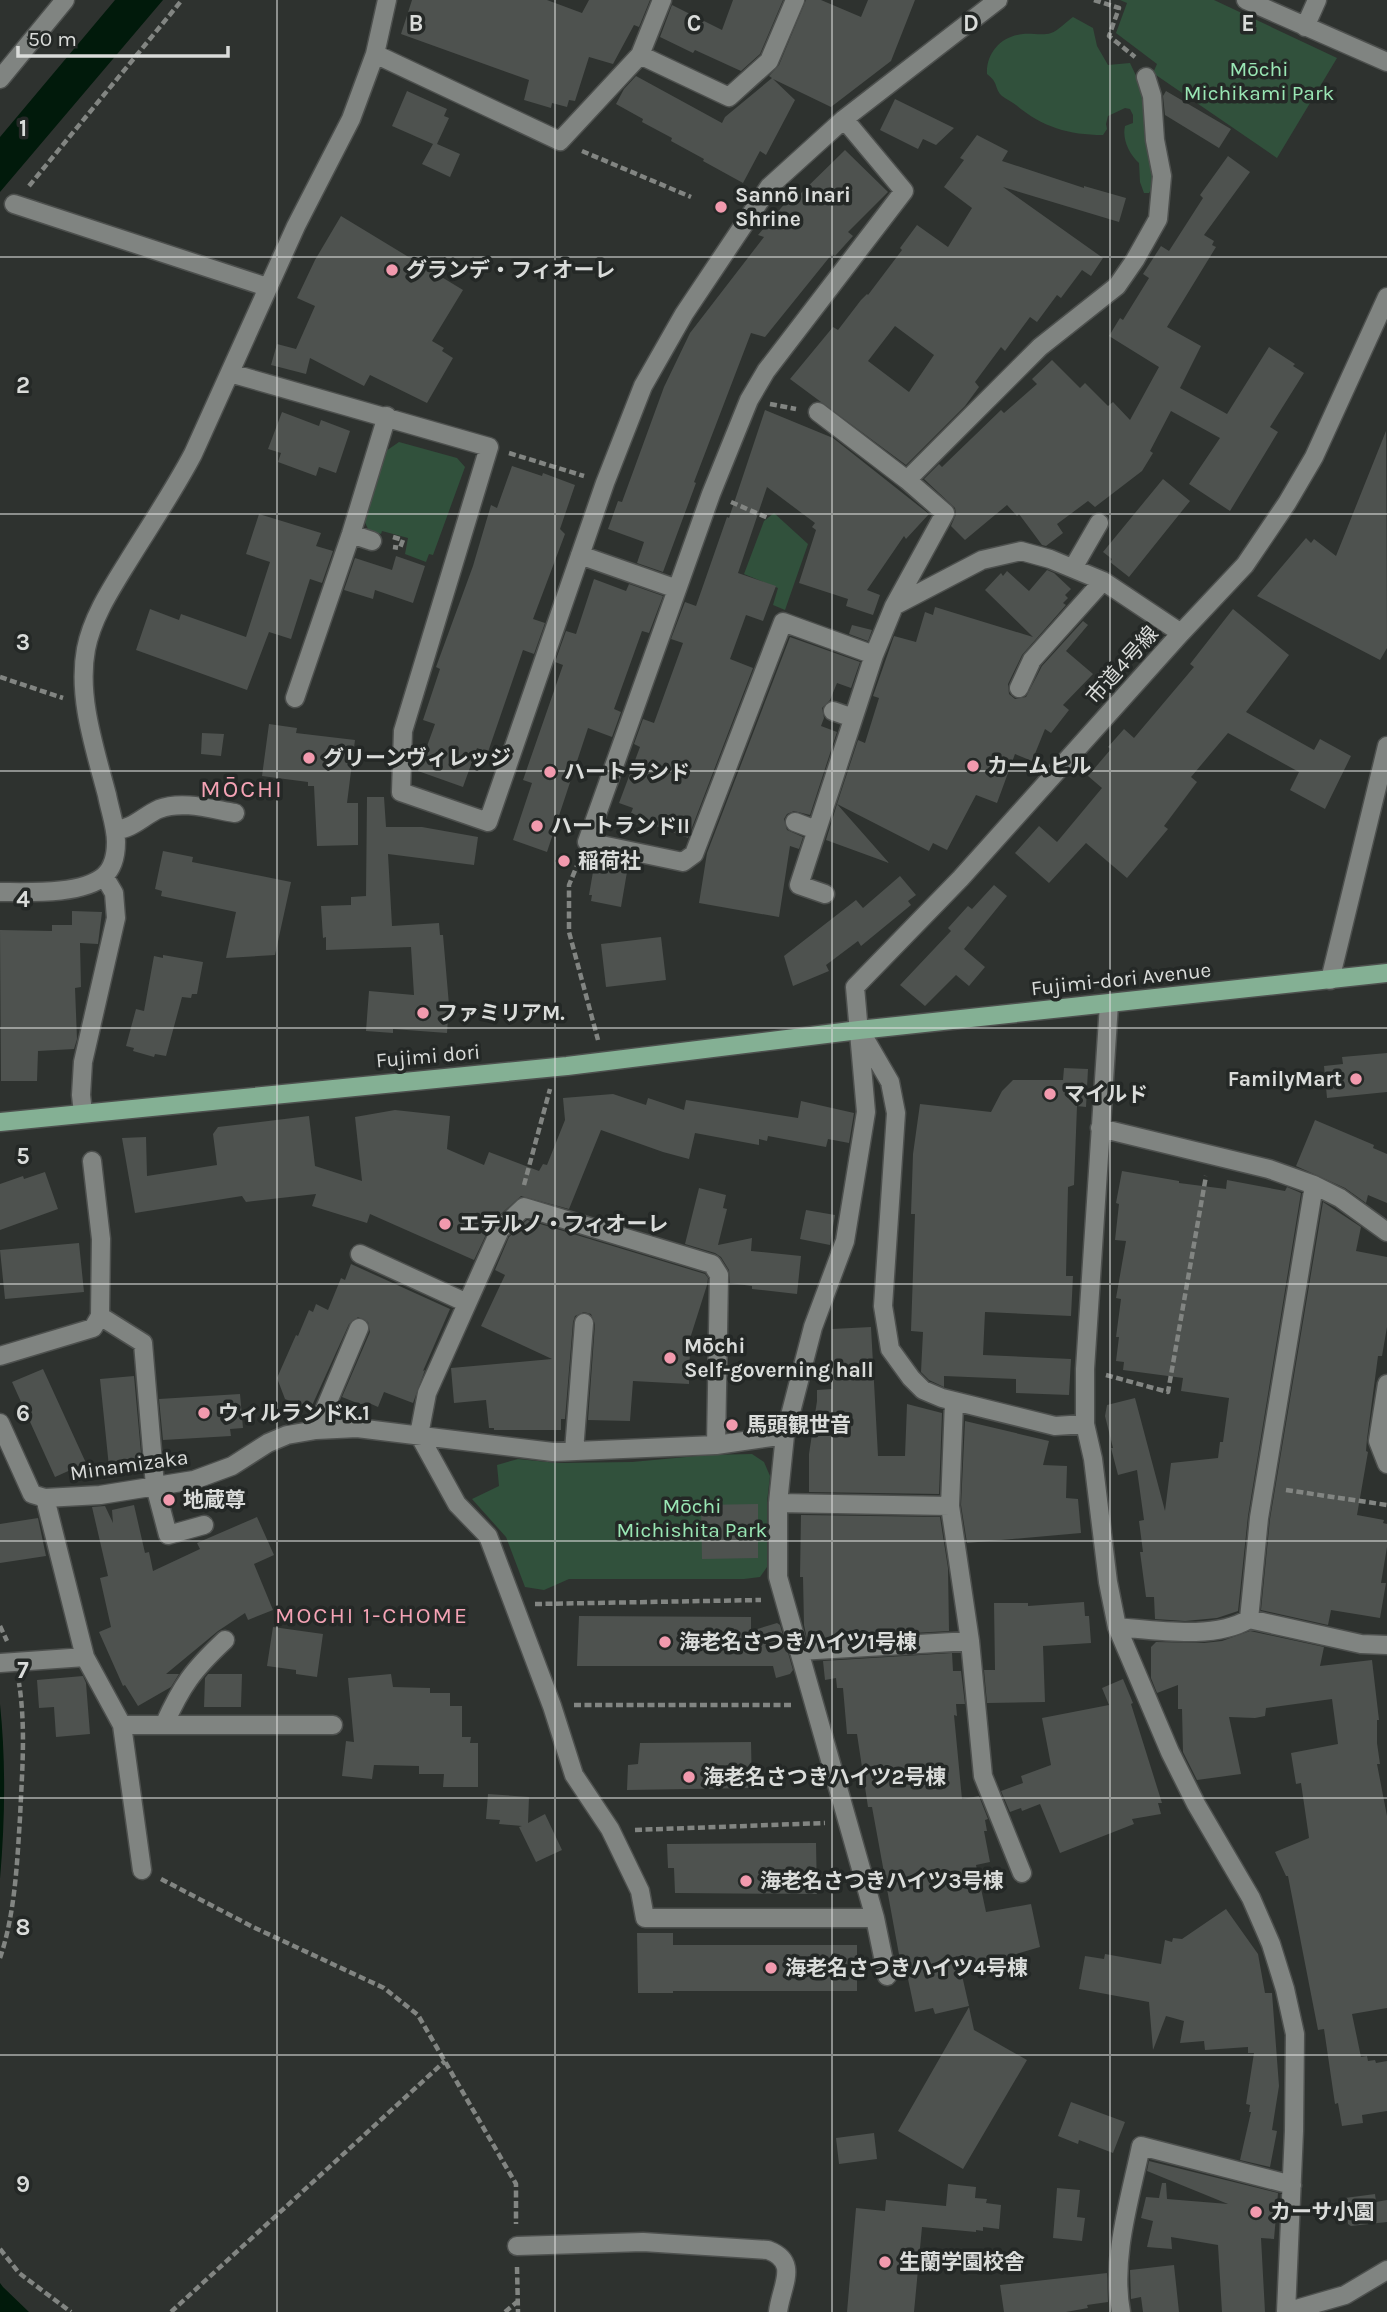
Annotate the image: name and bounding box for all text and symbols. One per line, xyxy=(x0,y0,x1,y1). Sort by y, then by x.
text: B xyxy=(409,10,423,37)
text: C xyxy=(687,10,701,37)
text: D xyxy=(963,10,979,37)
text: E xyxy=(1241,10,1255,37)
scale bar xyxy=(18,14,228,58)
text: 50 m xyxy=(28,27,77,51)
park label: Mōchi Michikami Park xyxy=(1184,57,1335,105)
text: 1 xyxy=(19,115,27,142)
place label: Sannō Inari Shrine xyxy=(735,183,851,231)
marker: Sannō Inari Shrine xyxy=(713,199,729,215)
place label: グランデ・フィオーレ xyxy=(406,258,616,282)
marker: グランデ・フィオーレ xyxy=(384,262,400,278)
text: 2 xyxy=(16,372,30,399)
street label: 市道4号線 xyxy=(1081,621,1163,709)
text: 3 xyxy=(16,629,30,656)
place label: グリーンヴィレッジ xyxy=(323,746,511,770)
marker: グリーンヴィレッジ xyxy=(301,750,317,766)
place label: カームヒル xyxy=(987,754,1091,778)
marker: カームヒル xyxy=(965,758,981,774)
place label: ハートランド xyxy=(564,760,690,784)
marker: ハートランド xyxy=(542,764,558,780)
district label: MŌCHI xyxy=(200,775,284,803)
place label: ハートランドII xyxy=(551,814,690,838)
marker: ハートランドII xyxy=(529,818,545,834)
place label: 稲荷社 xyxy=(578,849,641,873)
marker: 稲荷社 xyxy=(556,853,572,869)
text: 4 xyxy=(16,886,30,913)
street label: Fujimi-dori Avenue xyxy=(1030,958,1212,1000)
place label: ファミリアM. xyxy=(437,1001,565,1025)
marker: ファミリアM. xyxy=(415,1005,431,1021)
street label: Fujimi dori xyxy=(375,1039,481,1073)
place label: FamilyMart xyxy=(1228,1067,1342,1091)
marker: FamilyMart xyxy=(1348,1071,1364,1087)
place label: マイルド xyxy=(1064,1082,1148,1106)
marker: マイルド xyxy=(1042,1086,1058,1102)
text: 5 xyxy=(16,1143,30,1170)
place label: エテルノ・フィオーレ xyxy=(459,1212,669,1236)
marker: エテルノ・フィオーレ xyxy=(437,1216,453,1232)
place label: Mōchi Self-governing hall xyxy=(684,1334,874,1382)
marker: Mōchi Self-governing hall xyxy=(662,1350,678,1366)
text: 6 xyxy=(16,1400,30,1427)
place label: ウィルランドK.1 xyxy=(218,1401,370,1425)
marker: ウィルランドK.1 xyxy=(196,1405,212,1421)
place label: 馬頭観世音 xyxy=(746,1413,851,1437)
marker: 馬頭観世音 xyxy=(724,1417,740,1433)
street label: Minamizaka xyxy=(68,1445,190,1485)
place label: 地蔵尊 xyxy=(183,1488,246,1512)
marker: 地蔵尊 xyxy=(161,1492,177,1508)
park label: Mōchi Michishita Park xyxy=(617,1494,768,1542)
district label: MOCHI 1-CHOME xyxy=(275,1602,469,1629)
place label: 海老名さつきハイツ1号棟 xyxy=(679,1630,917,1654)
marker: 海老名さつきハイツ1号棟 xyxy=(657,1634,673,1650)
text: 7 xyxy=(17,1657,29,1684)
place label: 海老名さつきハイツ2号棟 xyxy=(703,1765,946,1789)
marker: 海老名さつきハイツ2号棟 xyxy=(681,1769,697,1785)
place label: 海老名さつきハイツ3号棟 xyxy=(760,1869,1004,1893)
marker: 海老名さつきハイツ3号棟 xyxy=(738,1873,754,1889)
text: 8 xyxy=(16,1914,30,1941)
place label: 海老名さつきハイツ4号棟 xyxy=(785,1956,1028,1980)
marker: 海老名さつきハイツ4号棟 xyxy=(763,1960,779,1976)
text: 9 xyxy=(16,2171,30,2198)
place label: カーサ小園 xyxy=(1270,2200,1375,2224)
marker: カーサ小園 xyxy=(1248,2204,1264,2220)
place label: 生蘭学園校舎 xyxy=(899,2250,1025,2274)
marker: 生蘭学園校舎 xyxy=(877,2254,893,2270)

